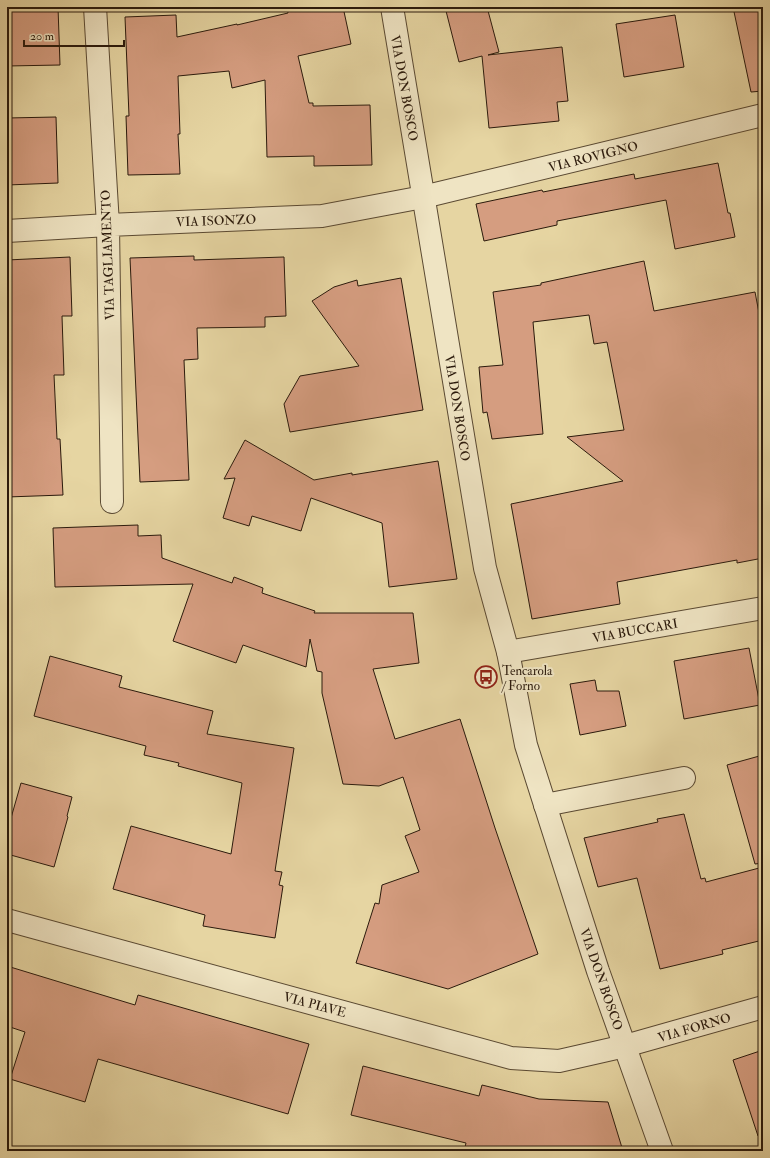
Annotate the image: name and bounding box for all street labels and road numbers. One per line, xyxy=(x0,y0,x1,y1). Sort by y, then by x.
street label: VIA DON BOSCO xyxy=(387,34,421,142)
street label: VIA ROVIGNO xyxy=(547,138,640,176)
street label: VIA TAGLIAMENTO xyxy=(98,189,118,320)
street label: VIA ISONZO xyxy=(176,212,256,230)
street label: VIA DON BOSCO xyxy=(441,354,473,462)
street label: VIA BUCCARI xyxy=(591,616,679,646)
street label: VIA DON BOSCO xyxy=(576,926,626,1033)
street label: VIA PIAVE xyxy=(282,989,348,1021)
street label: VIA FORNO xyxy=(656,1010,733,1046)

